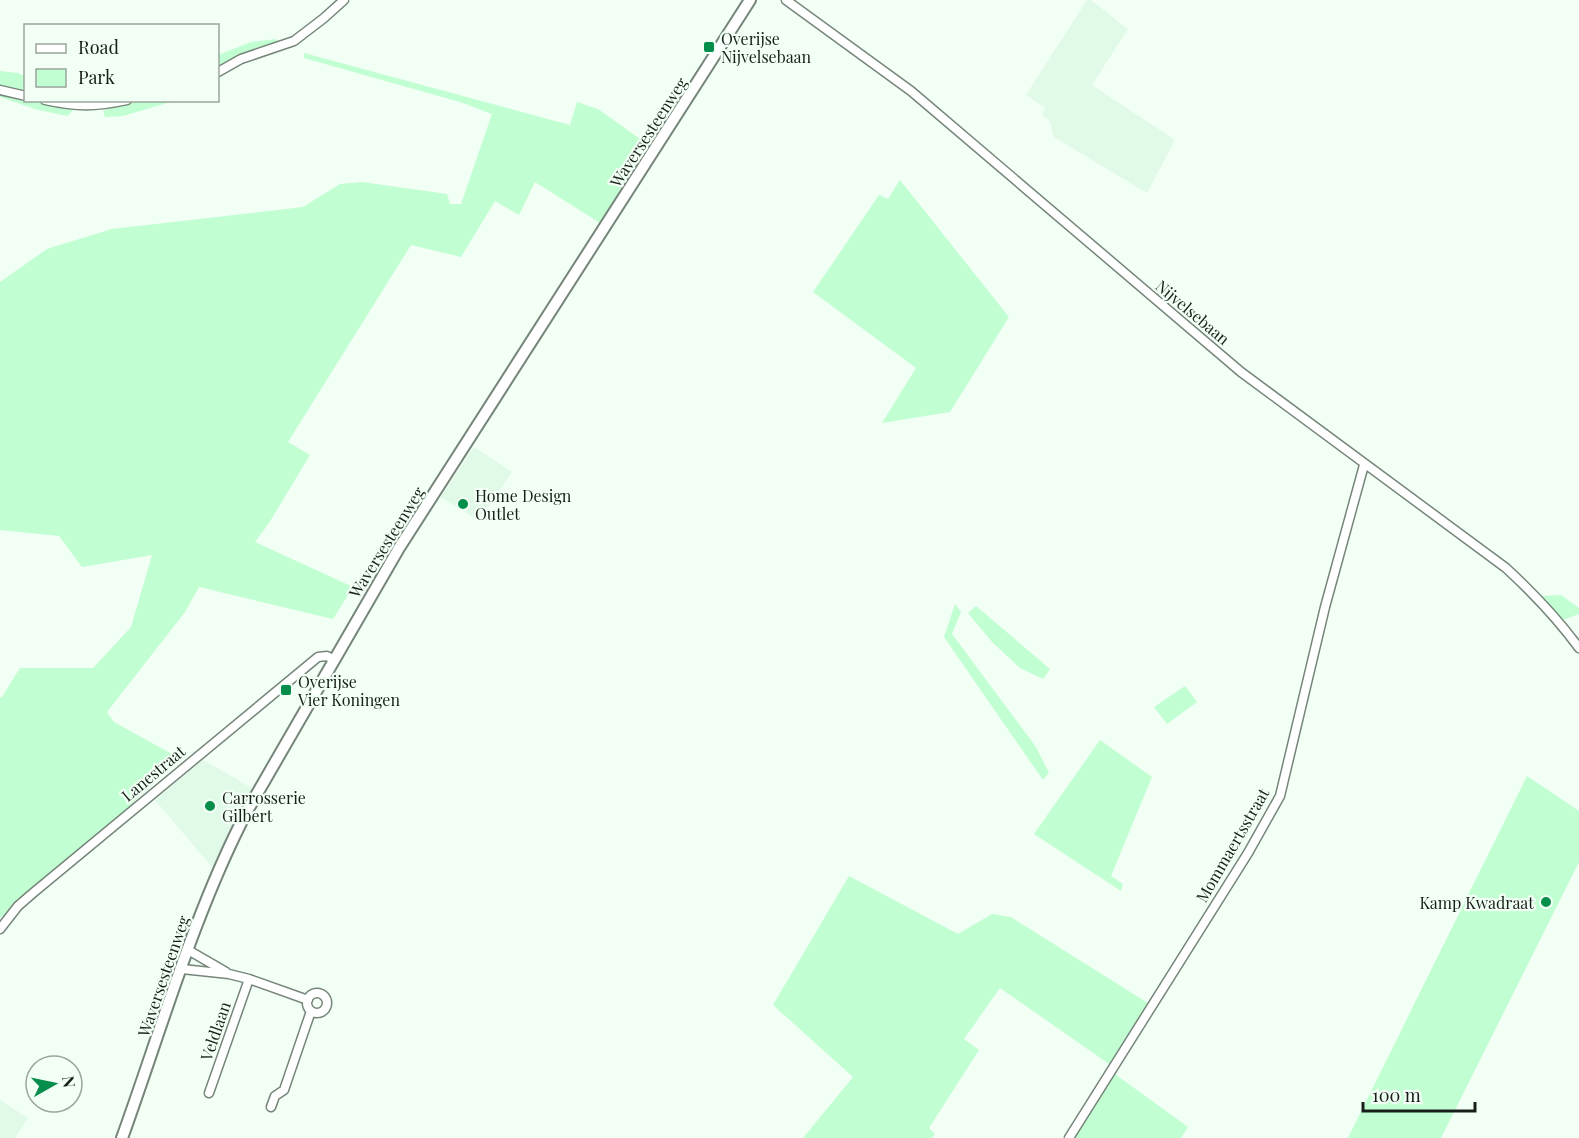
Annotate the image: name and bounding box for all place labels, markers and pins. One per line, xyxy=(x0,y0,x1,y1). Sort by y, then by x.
place label: Overijse Nijvelsebaan xyxy=(721,28,812,67)
marker: Overijse Nijvelsebaan xyxy=(702,40,716,54)
place label: Home Design Outlet xyxy=(475,485,572,524)
marker: Home Design Outlet xyxy=(456,497,470,511)
place label: Overijse Vier Koningen xyxy=(297,671,400,710)
marker: Overijse Vier Koningen xyxy=(279,683,293,697)
place label: Carrosserie Gilbert xyxy=(222,787,306,826)
marker: Carrosserie Gilbert xyxy=(203,799,217,813)
place label: Kamp Kwadraat xyxy=(1419,892,1534,913)
marker: Kamp Kwadraat xyxy=(1539,895,1553,909)

